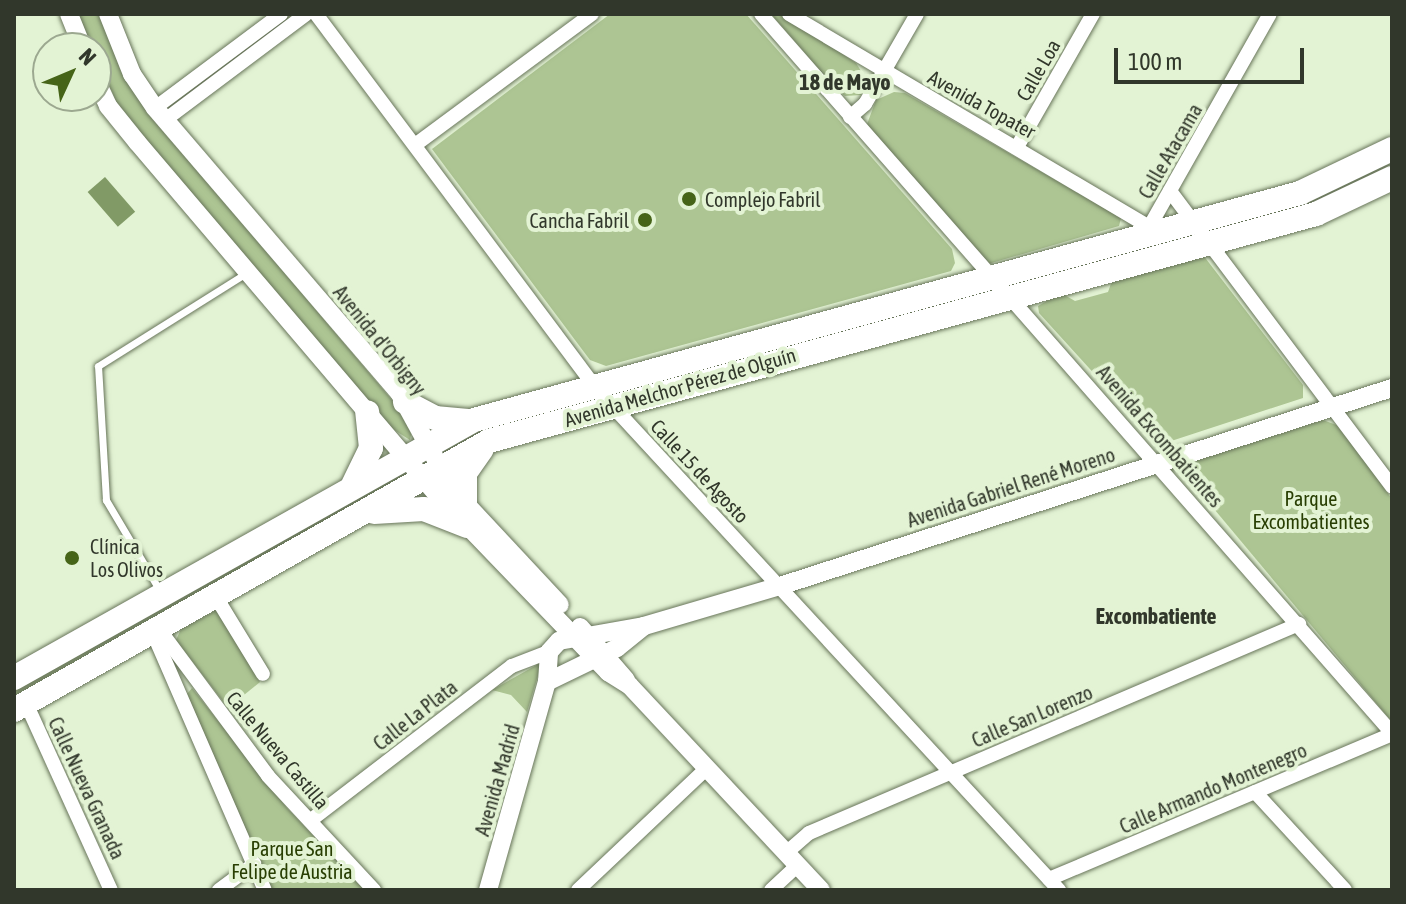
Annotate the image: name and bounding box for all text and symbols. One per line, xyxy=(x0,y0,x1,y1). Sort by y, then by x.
north arrow xyxy=(32,32,112,112)
scale bar xyxy=(1118,32,1308,82)
street label: Calle Loa xyxy=(1011,35,1065,105)
text: N xyxy=(74,43,102,70)
text: 100 m xyxy=(1128,48,1182,75)
street label: Avenida Topater xyxy=(924,65,1040,143)
district label: 18 de Mayo xyxy=(799,70,891,96)
street label: Calle Atacama xyxy=(1133,99,1207,203)
place label: Complejo Fabril xyxy=(705,187,820,211)
marker: Complejo Fabril xyxy=(680,190,698,208)
place label: Cancha Fabril xyxy=(530,208,629,232)
marker: Cancha Fabril xyxy=(636,211,654,229)
street label: Avenida d'Orbigny xyxy=(329,280,431,400)
street label: Avenida Melchor Pérez de Olguín xyxy=(562,342,798,432)
street label: Avenida Excombatientes xyxy=(1092,360,1228,512)
street label: Calle 15 de Agosto xyxy=(646,414,754,528)
street label: Avenida Gabriel René Moreno xyxy=(904,442,1118,532)
park label: Parque Excombatientes xyxy=(1252,487,1370,534)
place label: Clínica Los Olivos xyxy=(90,534,163,581)
marker: Clínica Los Olivos xyxy=(61,547,83,569)
district label: Excombatiente xyxy=(1095,604,1217,630)
street label: Calle La Plata xyxy=(368,675,462,755)
street label: Calle San Lorenzo xyxy=(968,680,1096,752)
street label: Calle Nueva Castilla xyxy=(222,686,334,814)
street label: Calle Nueva Granada xyxy=(44,713,130,863)
street label: Avenida Madrid xyxy=(470,721,524,839)
street label: Calle Armando Montenegro xyxy=(1116,738,1310,838)
park label: Parque San Felipe de Austria xyxy=(231,836,353,883)

